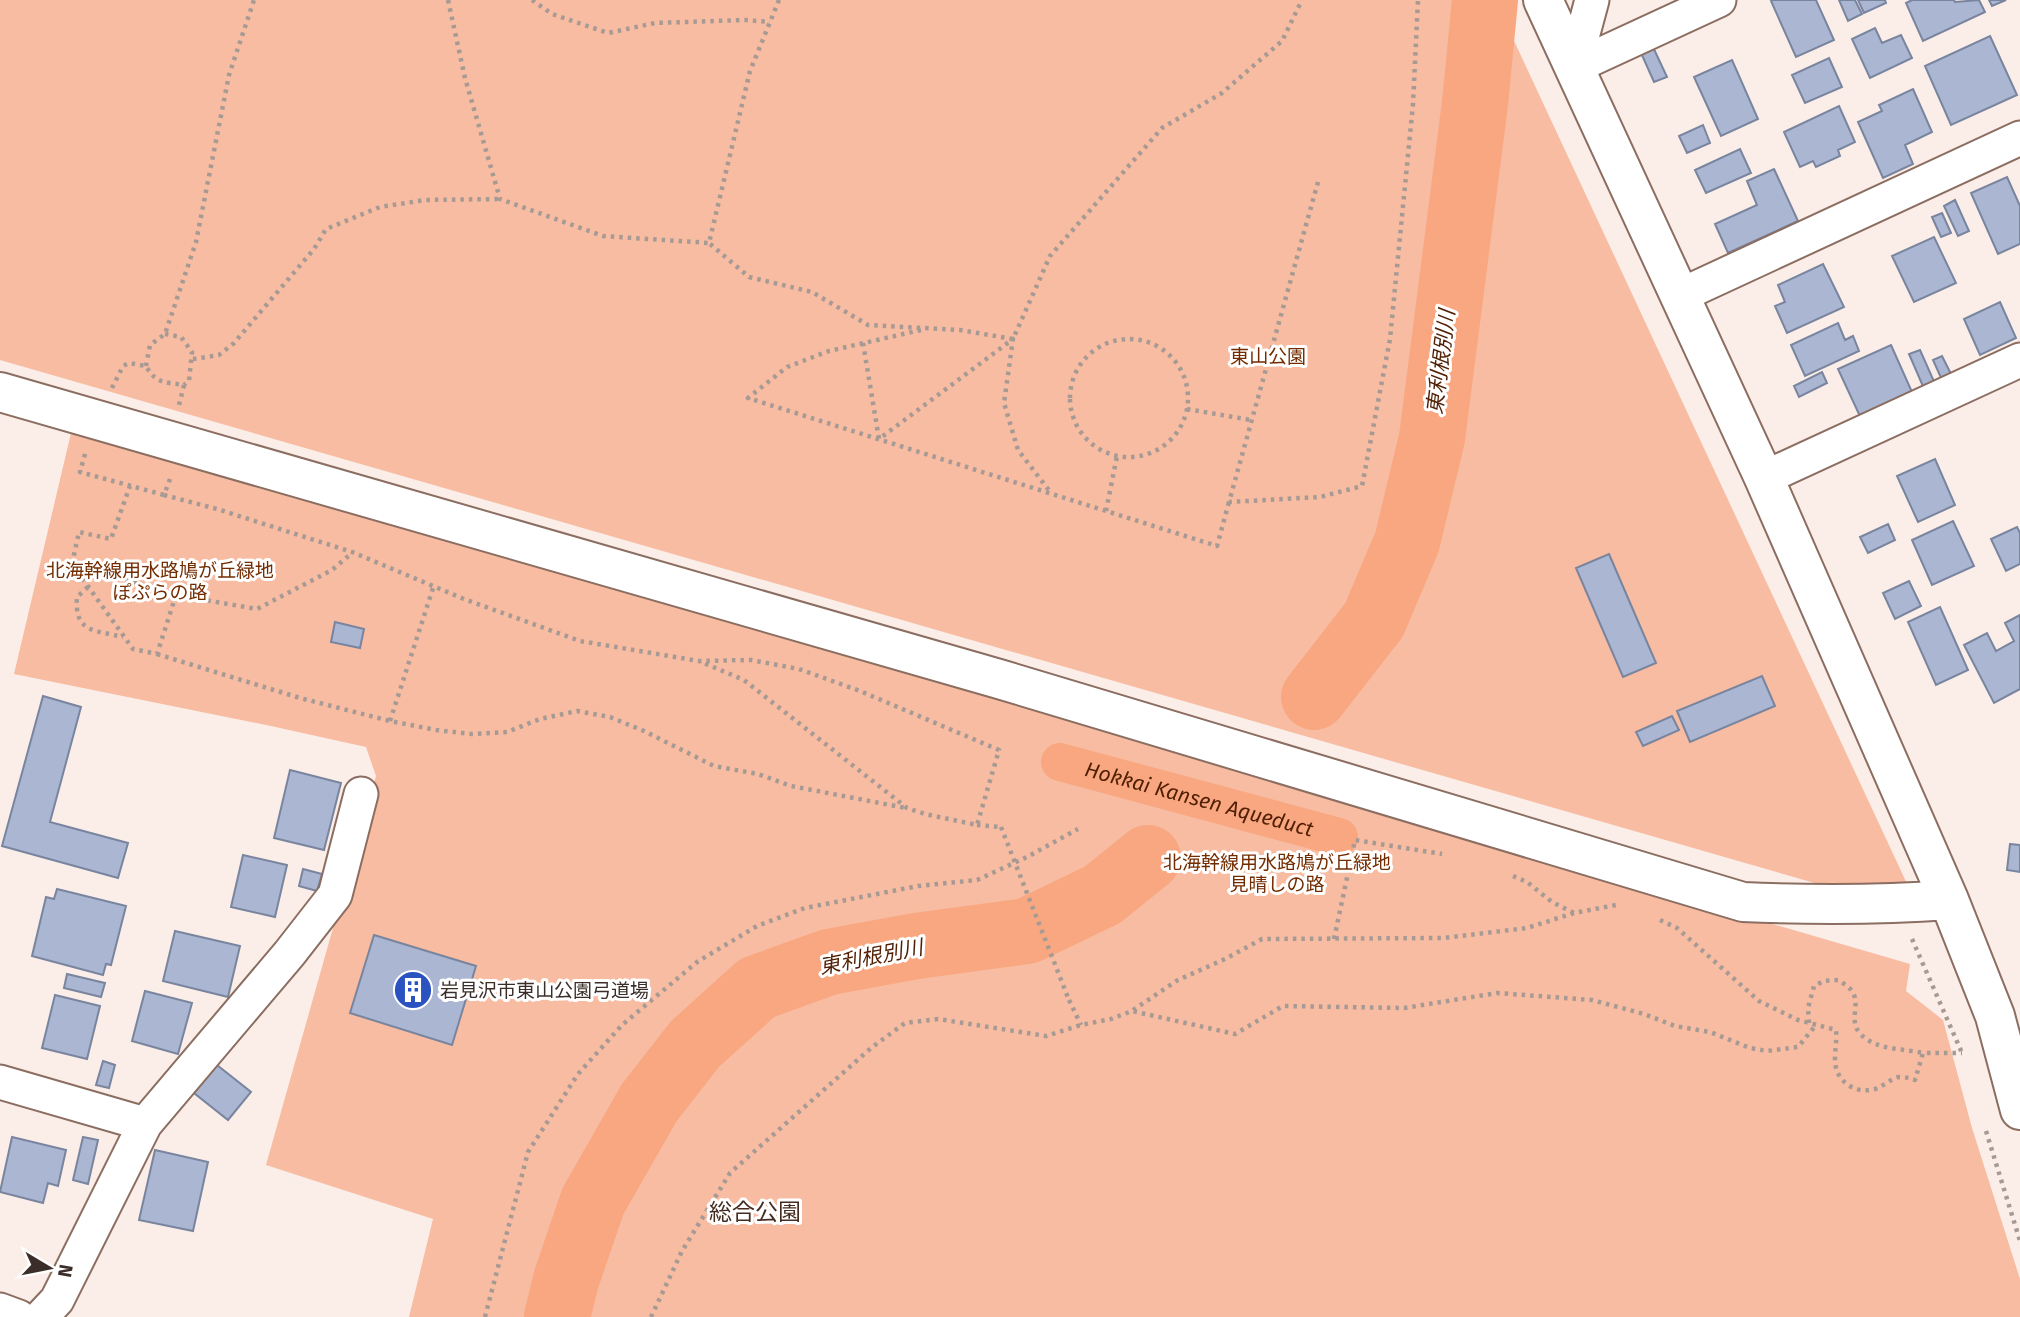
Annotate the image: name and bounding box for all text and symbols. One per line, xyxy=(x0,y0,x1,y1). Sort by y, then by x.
water label: 東利根別川 xyxy=(1422,306,1461,416)
park label: 東山公園 xyxy=(1230,345,1306,368)
park label: 北海幹線用水路鳩が丘緑地 ぽぷらの路 xyxy=(46,559,274,604)
water label: Hokkai Kansen Aqueduct xyxy=(1082,756,1317,843)
park label: 北海幹線用水路鳩が丘緑地 見晴しの路 xyxy=(1163,851,1391,896)
water label: 東利根別川 xyxy=(817,934,927,980)
building icon: 岩見沢市東山公園弓道場 xyxy=(392,969,434,1011)
place label: 岩見沢市東山公園弓道場 xyxy=(440,979,649,1002)
district label: 総合公園 xyxy=(709,1198,801,1226)
north arrow xyxy=(14,1233,84,1303)
text: N xyxy=(53,1263,78,1279)

